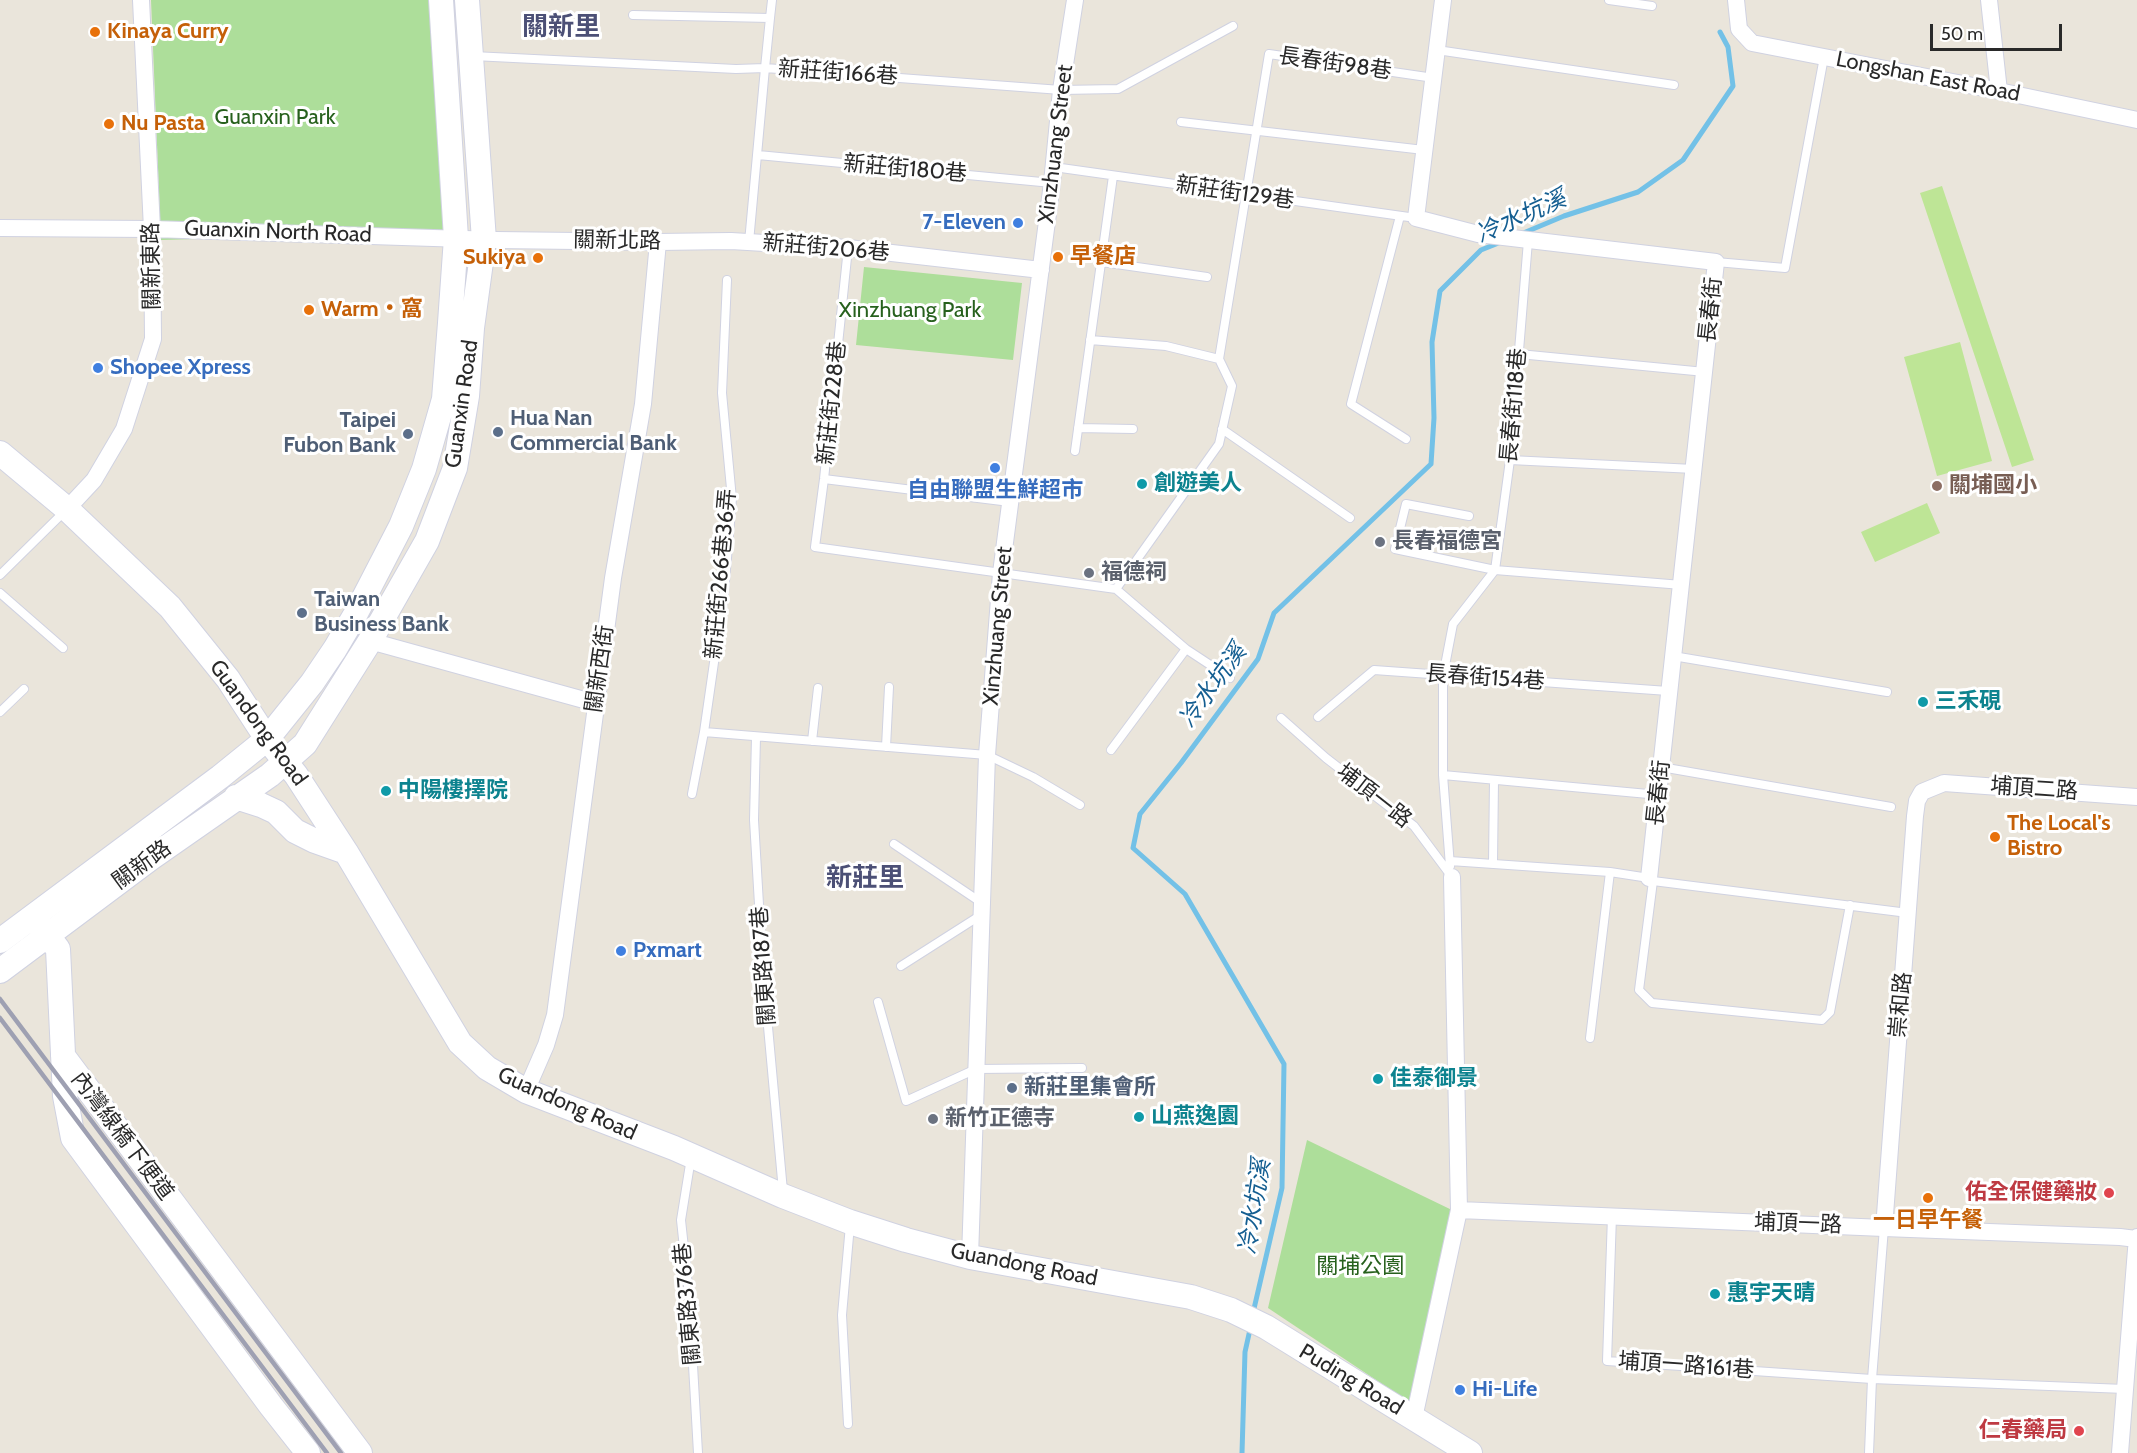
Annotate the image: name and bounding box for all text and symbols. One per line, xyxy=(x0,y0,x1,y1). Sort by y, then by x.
district label: 關新里 xyxy=(522,11,600,43)
scale bar xyxy=(1933,12,2065,50)
place label: Kinaya Curry xyxy=(107,19,229,45)
text: 50 m xyxy=(1941,23,1983,45)
marker: Kinaya Curry xyxy=(88,25,102,39)
street label: 長春街98巷 xyxy=(1277,43,1393,85)
street label: Longshan East Road xyxy=(1834,46,2022,108)
street label: 新莊街166巷 xyxy=(777,56,899,90)
street label: Xinzhuang Street xyxy=(1033,63,1079,225)
park label: Guanxin Park xyxy=(215,105,335,131)
place label: Nu Pasta xyxy=(121,111,205,137)
marker: Nu Pasta xyxy=(102,117,116,131)
street label: 新莊街180巷 xyxy=(842,150,968,188)
street label: 新莊街129巷 xyxy=(1174,172,1296,214)
water label: 冷水坑溪 xyxy=(1471,184,1571,250)
place label: 7-Eleven xyxy=(922,210,1006,236)
street label: Guanxin North Road xyxy=(184,216,372,248)
marker: 7-Eleven xyxy=(1011,216,1025,230)
street label: 關新東路 xyxy=(138,222,166,310)
street label: 關新北路 xyxy=(573,227,661,255)
street label: 新莊街206巷 xyxy=(761,229,891,267)
place label: 早餐店 xyxy=(1070,244,1136,270)
place label: Sukiya xyxy=(463,245,526,271)
marker: 早餐店 xyxy=(1051,250,1065,264)
marker: Sukiya xyxy=(531,251,545,265)
street label: 長春街 xyxy=(1694,276,1728,344)
place label: Warm・窩 xyxy=(321,297,423,323)
park label: Xinzhuang Park xyxy=(839,298,981,324)
marker: Warm・窩 xyxy=(302,303,316,317)
street label: Guanxin Road xyxy=(440,338,484,470)
street label: 新莊街228巷 xyxy=(812,340,852,466)
street label: 長春街118巷 xyxy=(1496,347,1532,465)
place label: Shopee Xpress xyxy=(110,355,251,381)
marker: Shopee Xpress xyxy=(91,361,105,375)
place label: Hua Nan Commercial Bank xyxy=(510,406,677,458)
place label: Taipei Fubon Bank xyxy=(283,408,396,460)
marker: Hua Nan Commercial Bank xyxy=(491,425,505,439)
marker: Taipei Fubon Bank xyxy=(401,427,415,441)
marker: 自由聯盟生鮮超市 xyxy=(988,461,1002,475)
place label: 創遊美人 xyxy=(1154,471,1242,497)
place label: 關埔國小 xyxy=(1949,473,2037,499)
marker: 創遊美人 xyxy=(1135,477,1149,491)
place label: 自由聯盟生鮮超市 xyxy=(907,478,1083,504)
marker: 關埔國小 xyxy=(1930,479,1944,493)
street label: 新莊街266巷36弄 xyxy=(700,488,742,660)
place label: 長春福德宮 xyxy=(1392,529,1502,555)
marker: 長春福德宮 xyxy=(1373,535,1387,549)
street label: Xinzhuang Street xyxy=(978,545,1018,707)
place label: 福德祠 xyxy=(1101,560,1167,586)
marker: 福德祠 xyxy=(1082,566,1096,580)
place label: Taiwan Business Bank xyxy=(314,587,449,638)
marker: Taiwan Business Bank xyxy=(295,606,309,620)
street label: 關新西街 xyxy=(581,624,619,714)
water label: 冷水坑溪 xyxy=(1173,639,1253,733)
street label: Guandong Road xyxy=(203,655,313,791)
street label: 長春街154巷 xyxy=(1424,661,1546,695)
place label: 三禾硯 xyxy=(1935,689,2001,715)
marker: 三禾硯 xyxy=(1916,695,1930,709)
street label: 埔頂一路 xyxy=(1331,759,1417,833)
street label: 長春街 xyxy=(1642,759,1676,827)
street label: 埔頂二路 xyxy=(1989,773,2079,805)
place label: 中陽樓擇院 xyxy=(398,778,508,804)
marker: 中陽樓擇院 xyxy=(379,784,393,798)
place label: The Local's Bistro xyxy=(2007,811,2111,862)
marker: The Local's Bistro xyxy=(1988,830,2002,844)
street label: 關新路 xyxy=(108,835,176,895)
district label: 新莊里 xyxy=(826,862,904,894)
street label: 關東路187巷 xyxy=(747,905,781,1027)
place label: Pxmart xyxy=(633,938,702,964)
marker: Pxmart xyxy=(614,944,628,958)
street label: 崇和路 xyxy=(1885,971,1917,1039)
street label: Guandong Road xyxy=(493,1062,641,1146)
place label: 佳泰御景 xyxy=(1390,1066,1478,1092)
street label: 內灣線橋下便道 xyxy=(65,1067,179,1205)
marker: 佳泰御景 xyxy=(1371,1072,1385,1086)
place label: 新莊里集會所 xyxy=(1024,1075,1156,1101)
marker: 新莊里集會所 xyxy=(1005,1081,1019,1095)
place label: 山燕逸園 xyxy=(1151,1104,1239,1130)
place label: 新竹正德寺 xyxy=(945,1106,1055,1132)
marker: 山燕逸園 xyxy=(1132,1110,1146,1124)
marker: 新竹正德寺 xyxy=(926,1112,940,1126)
water label: 冷水坑溪 xyxy=(1233,1157,1277,1257)
place label: 佑全保健藥妝 xyxy=(1965,1180,2097,1206)
marker: 佑全保健藥妝 xyxy=(2102,1186,2116,1200)
marker: 一日早午餐 xyxy=(1921,1191,1935,1205)
place label: 一日早午餐 xyxy=(1873,1208,1983,1234)
street label: 埔頂一路 xyxy=(1754,1209,1842,1239)
street label: Guandong Road xyxy=(948,1238,1100,1292)
street label: 關東路376巷 xyxy=(669,1242,707,1366)
park label: 關埔公園 xyxy=(1316,1254,1404,1280)
place label: 惠宇天晴 xyxy=(1727,1281,1815,1307)
marker: 惠宇天晴 xyxy=(1708,1287,1722,1301)
street label: Puding Road xyxy=(1294,1339,1408,1421)
street label: 埔頂一路161巷 xyxy=(1617,1348,1755,1384)
place label: Hi-Life xyxy=(1472,1377,1537,1403)
marker: Hi-Life xyxy=(1453,1383,1467,1397)
place label: 仁春藥局 xyxy=(1979,1418,2067,1444)
marker: 仁春藥局 xyxy=(2072,1424,2086,1438)

